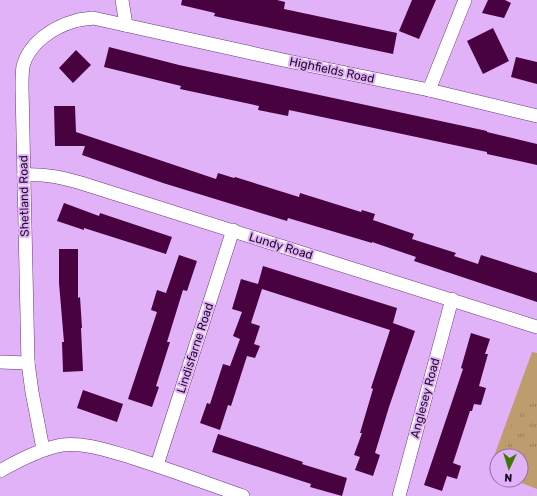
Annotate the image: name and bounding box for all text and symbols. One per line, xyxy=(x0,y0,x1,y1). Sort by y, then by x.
street label: Highfields Road xyxy=(288,54,376,86)
street label: Shetland Road xyxy=(16,155,32,237)
street label: Lundy Road xyxy=(247,230,315,262)
street label: Lindisfarne Road xyxy=(174,301,216,395)
street label: Anglesey Road xyxy=(408,356,442,440)
north arrow xyxy=(489,448,529,488)
text: N xyxy=(504,471,513,484)

